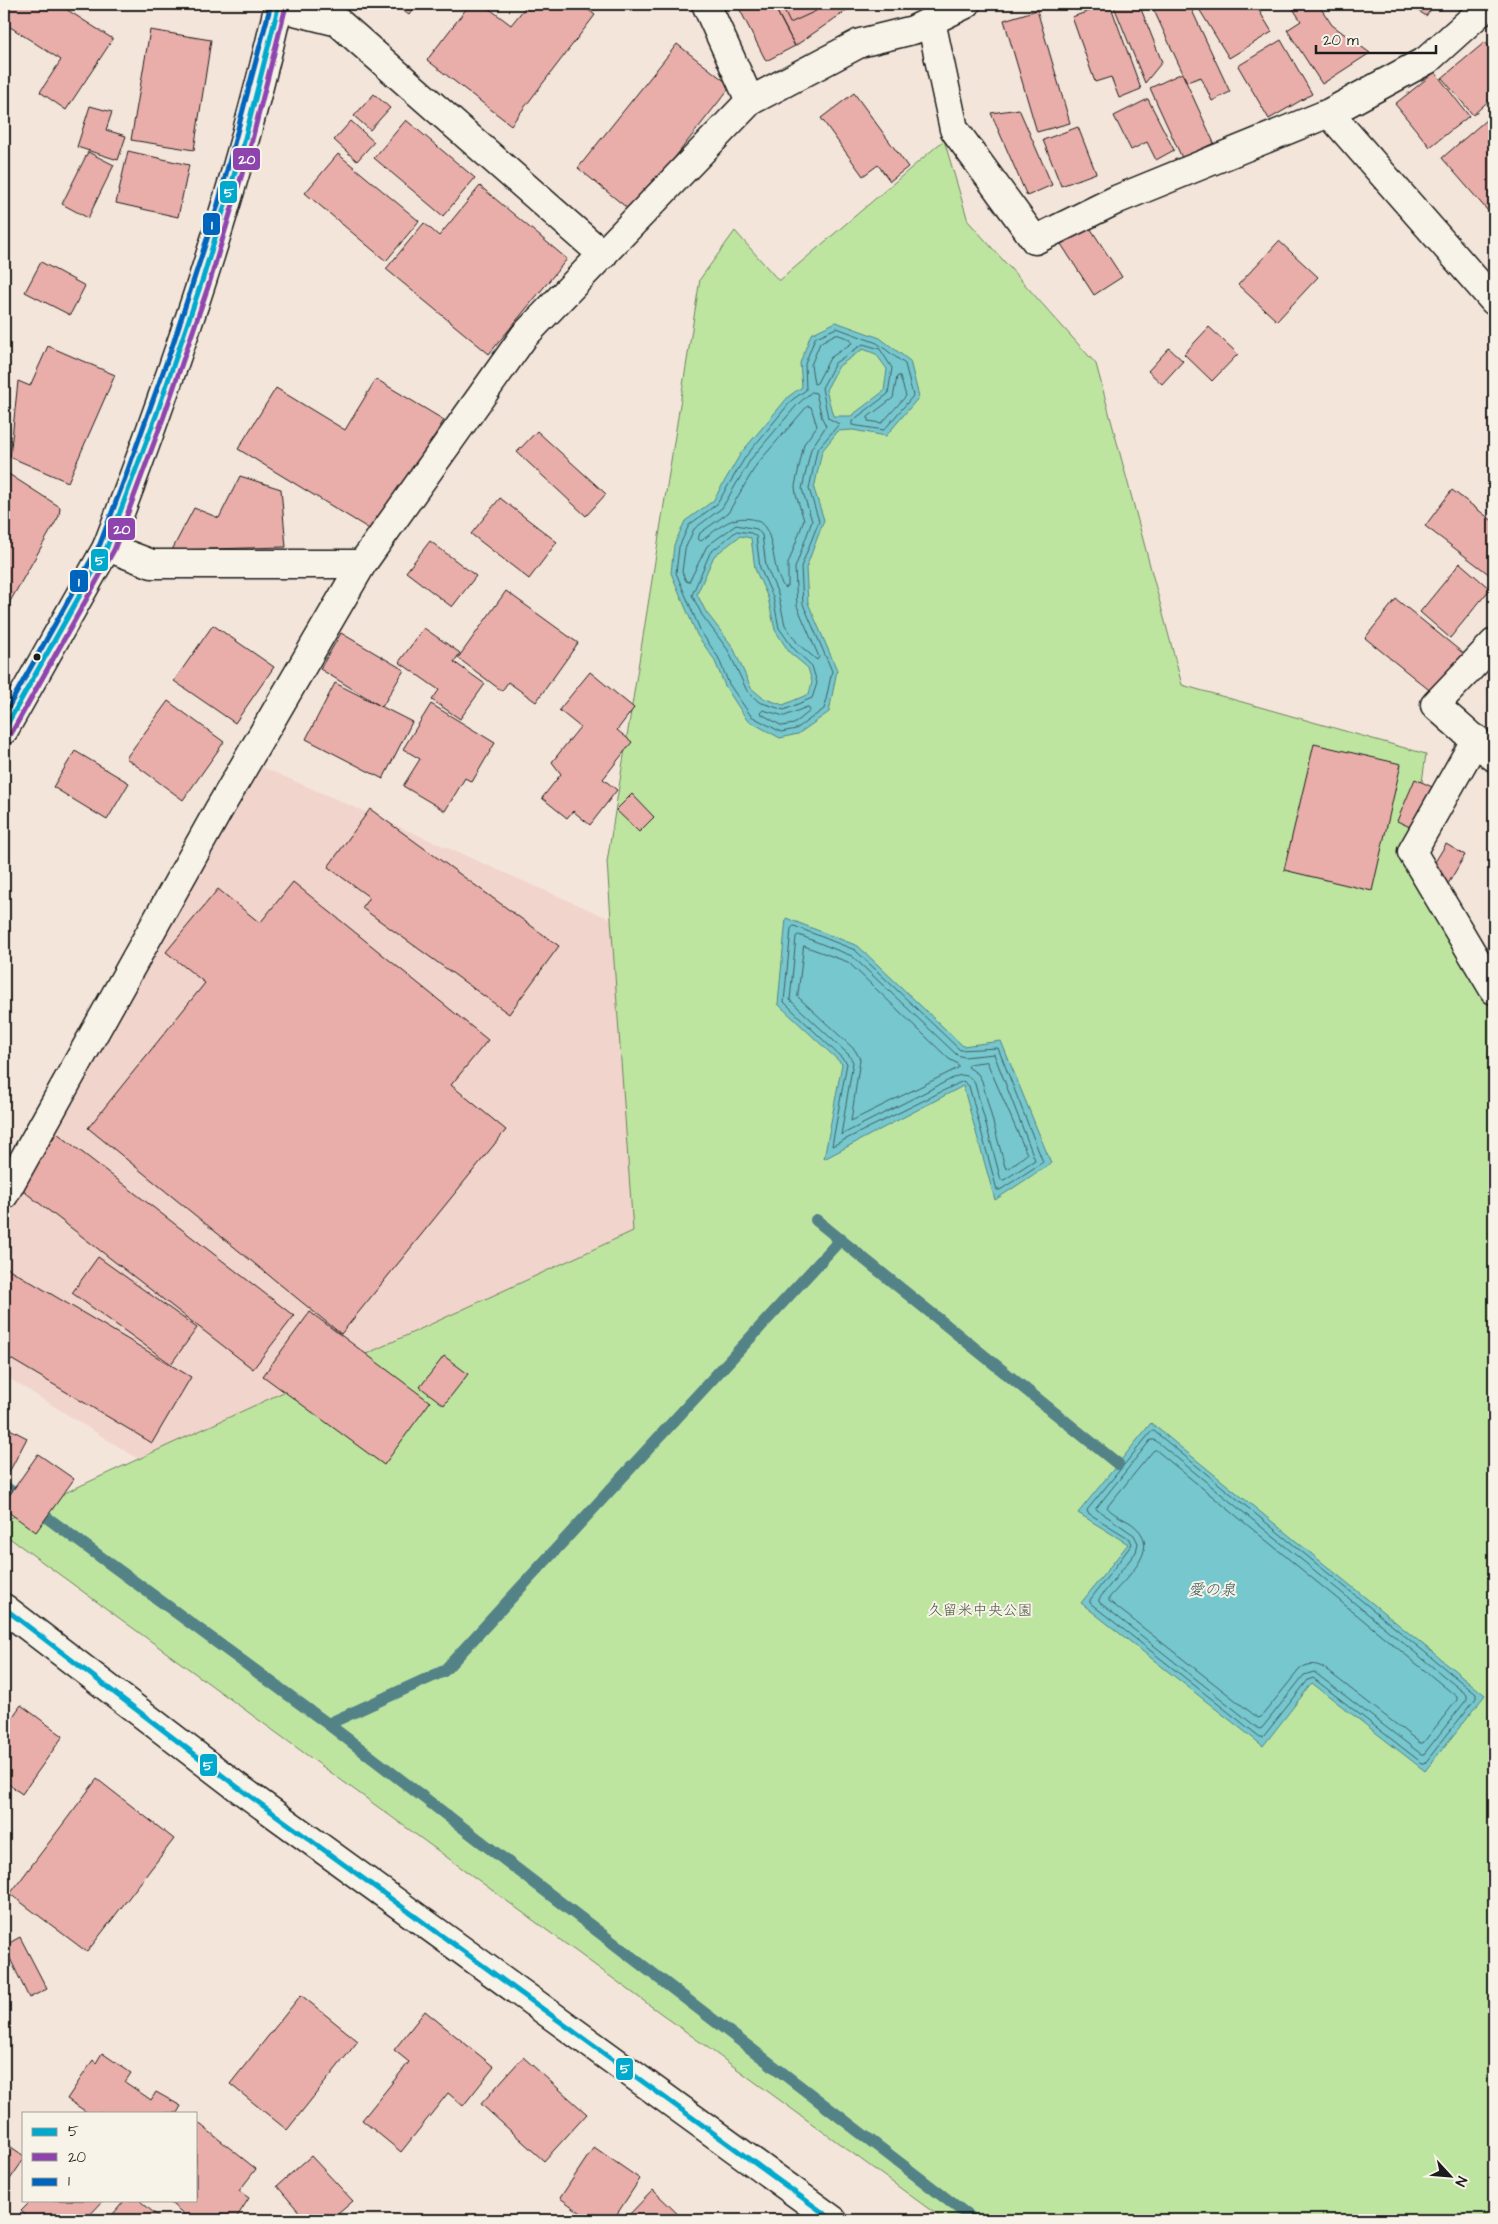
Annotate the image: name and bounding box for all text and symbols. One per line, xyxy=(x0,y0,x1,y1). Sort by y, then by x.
scale bar xyxy=(1316,22,1436,54)
text: 20 m xyxy=(1323,30,1359,51)
line badge: 20 xyxy=(232,147,261,171)
text: 20 xyxy=(238,150,256,170)
line badge: 5 xyxy=(219,180,238,204)
text: 5 xyxy=(224,183,235,203)
line badge: 1 xyxy=(202,212,221,236)
text: 1 xyxy=(211,215,213,235)
line badge: 20 xyxy=(107,517,136,541)
text: 20 xyxy=(113,520,131,540)
line badge: 5 xyxy=(90,548,109,572)
text: 5 xyxy=(95,551,106,571)
line badge: 1 xyxy=(69,569,89,593)
text: 1 xyxy=(78,572,80,592)
unlabelled marker xyxy=(32,652,42,662)
water label: 愛の泉 xyxy=(1188,1579,1236,1601)
park label: 久留米中央公園 xyxy=(927,1600,1033,1621)
line badge: 5 xyxy=(199,1753,218,1777)
text: 5 xyxy=(203,1756,214,1776)
line badge: 5 xyxy=(615,2057,634,2081)
text: 5 xyxy=(620,2059,631,2079)
legend xyxy=(22,2112,198,2202)
text: 5 xyxy=(68,2121,79,2142)
text: 20 xyxy=(68,2147,87,2168)
north arrow xyxy=(1426,2152,1476,2202)
text: 1 xyxy=(68,2171,70,2192)
text: N xyxy=(1450,2173,1472,2190)

